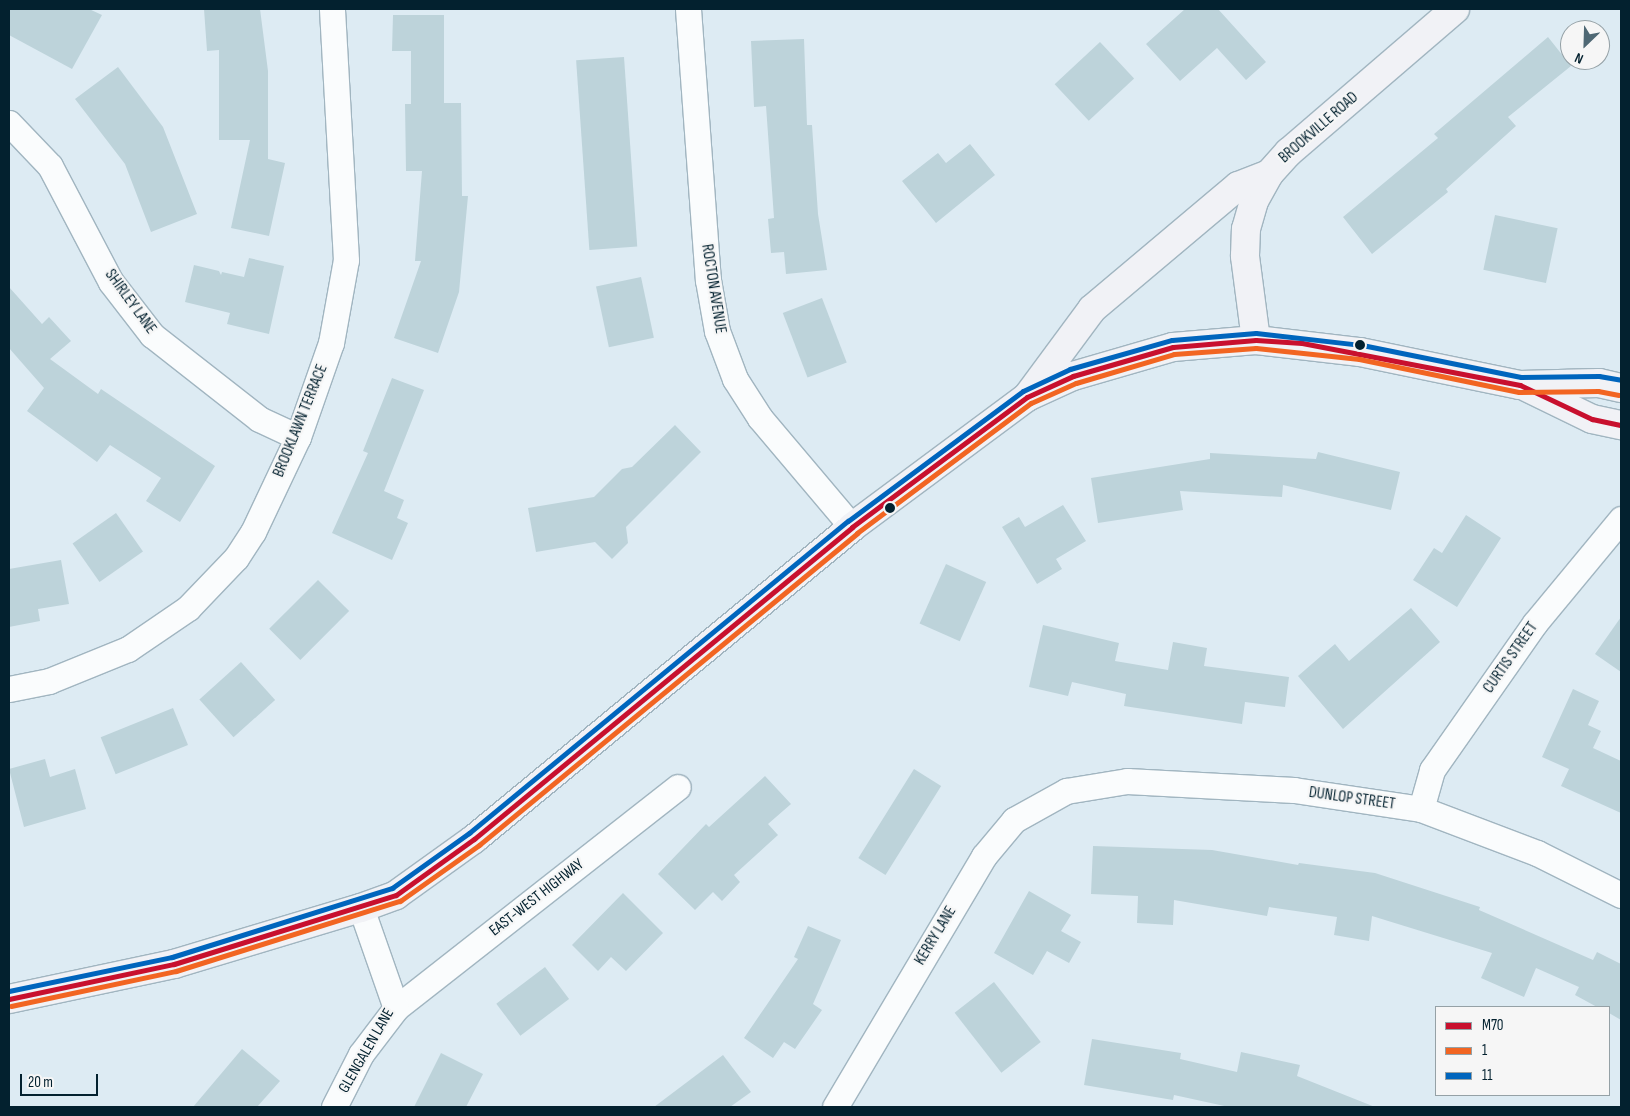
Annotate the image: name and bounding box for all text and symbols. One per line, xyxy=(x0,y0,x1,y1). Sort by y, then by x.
north arrow xyxy=(1560,20,1610,70)
text: N xyxy=(1572,49,1586,68)
street label: BROOKVILLE ROAD xyxy=(1275,88,1363,168)
street label: ROCTON AVENUE xyxy=(696,243,730,335)
street label: SHIRLEY LANE xyxy=(100,266,160,338)
unlabelled marker xyxy=(1355,340,1365,350)
street label: BROOKLAWN TERRACE xyxy=(270,362,332,480)
unlabelled marker xyxy=(885,503,895,513)
street label: CURTIS STREET xyxy=(1480,619,1542,697)
street label: DUNLOP STREET xyxy=(1308,783,1396,815)
street label: EAST-WEST HIGHWAY xyxy=(486,855,588,941)
street label: KERRY LANE xyxy=(911,903,961,969)
street label: GLENGALEN LANE xyxy=(335,1005,399,1097)
legend xyxy=(1435,1006,1610,1096)
text: M70 xyxy=(1482,1016,1504,1035)
text: 1 xyxy=(1482,1041,1487,1060)
scale bar xyxy=(22,1064,100,1096)
text: 11 xyxy=(1482,1066,1493,1085)
text: 20 m xyxy=(28,1073,53,1092)

